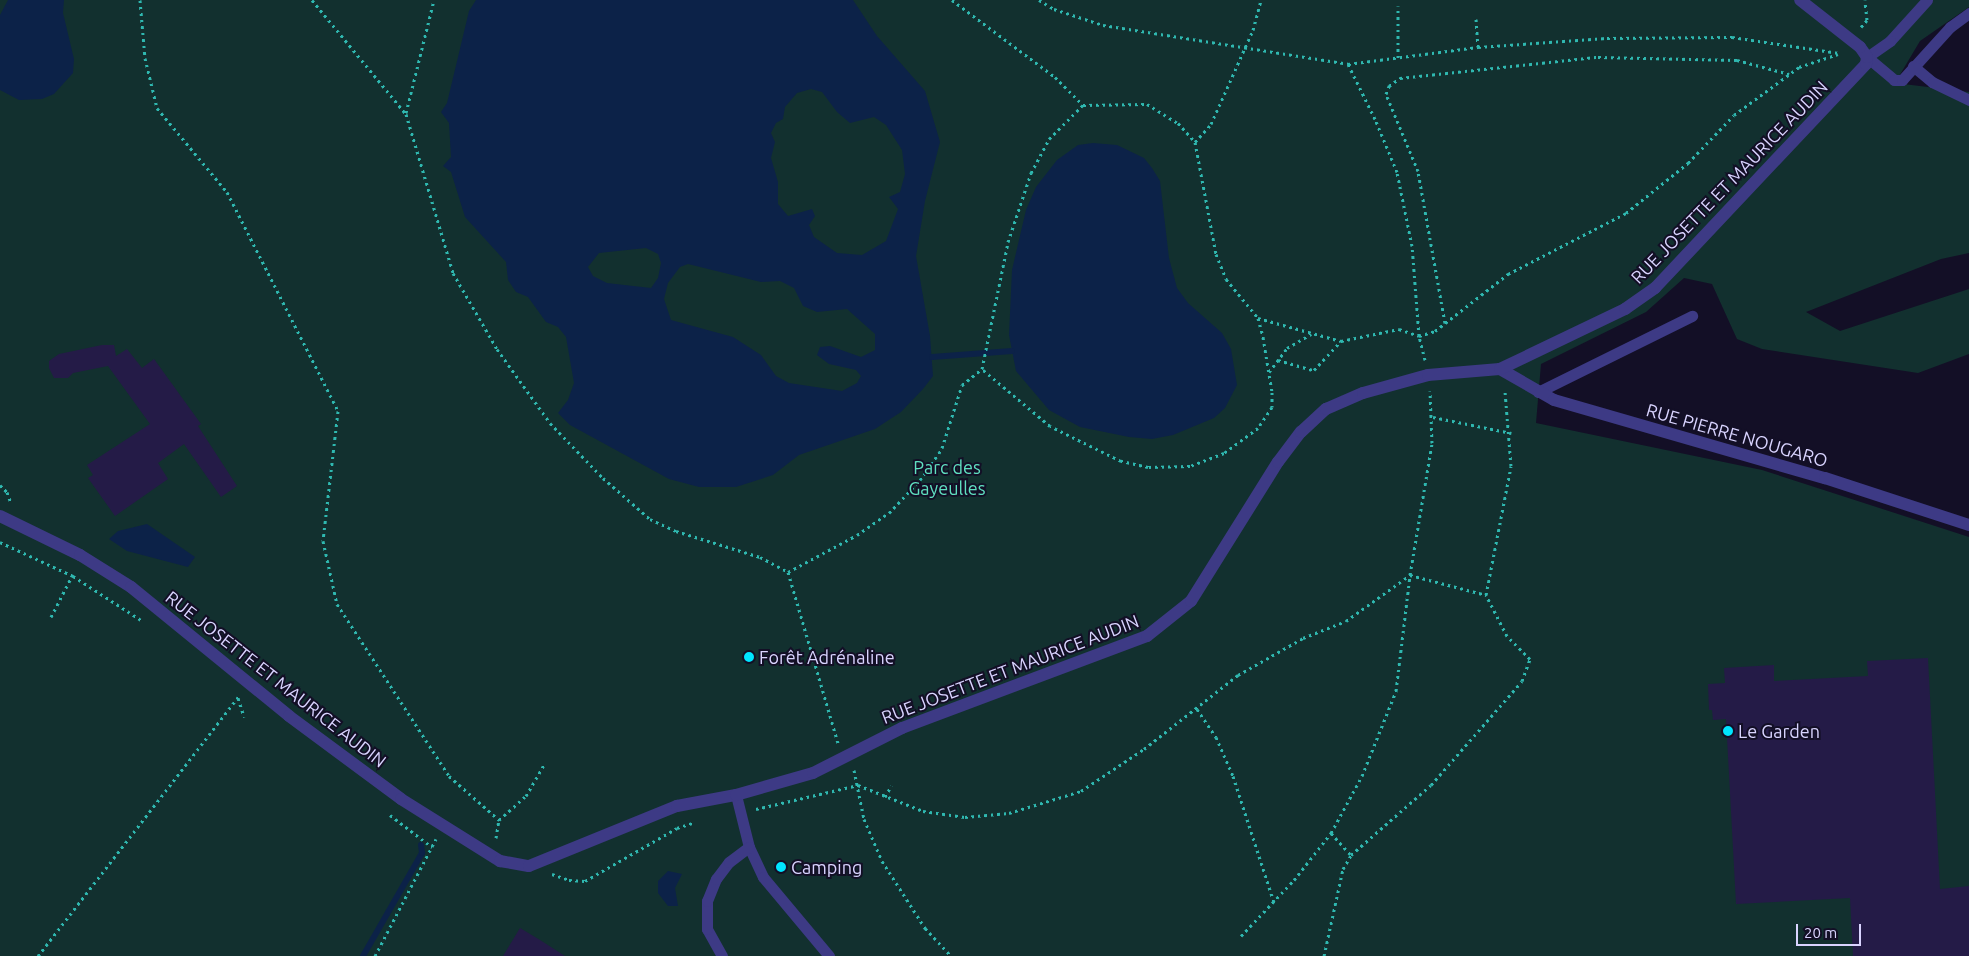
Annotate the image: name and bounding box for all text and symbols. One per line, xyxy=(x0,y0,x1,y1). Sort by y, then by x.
street label: RUE JOSETTE ET MAURICE AUDIN xyxy=(1626,76,1832,288)
street label: RUE PIERRE NOUGARO xyxy=(1644,399,1830,471)
park label: Parc des Gayeulles xyxy=(908,457,986,499)
street label: RUE JOSETTE ET MAURICE AUDIN xyxy=(161,586,391,772)
street label: RUE JOSETTE ET MAURICE AUDIN xyxy=(878,610,1142,728)
place label: Forêt Adrénaline xyxy=(759,646,895,668)
marker: Forêt Adrénaline xyxy=(743,651,755,663)
place label: Le Garden xyxy=(1738,720,1820,742)
marker: Le Garden xyxy=(1722,725,1734,737)
place label: Camping xyxy=(791,856,862,878)
marker: Camping xyxy=(775,861,787,873)
scale bar xyxy=(1799,914,1864,946)
text: 20 m xyxy=(1804,924,1837,941)

